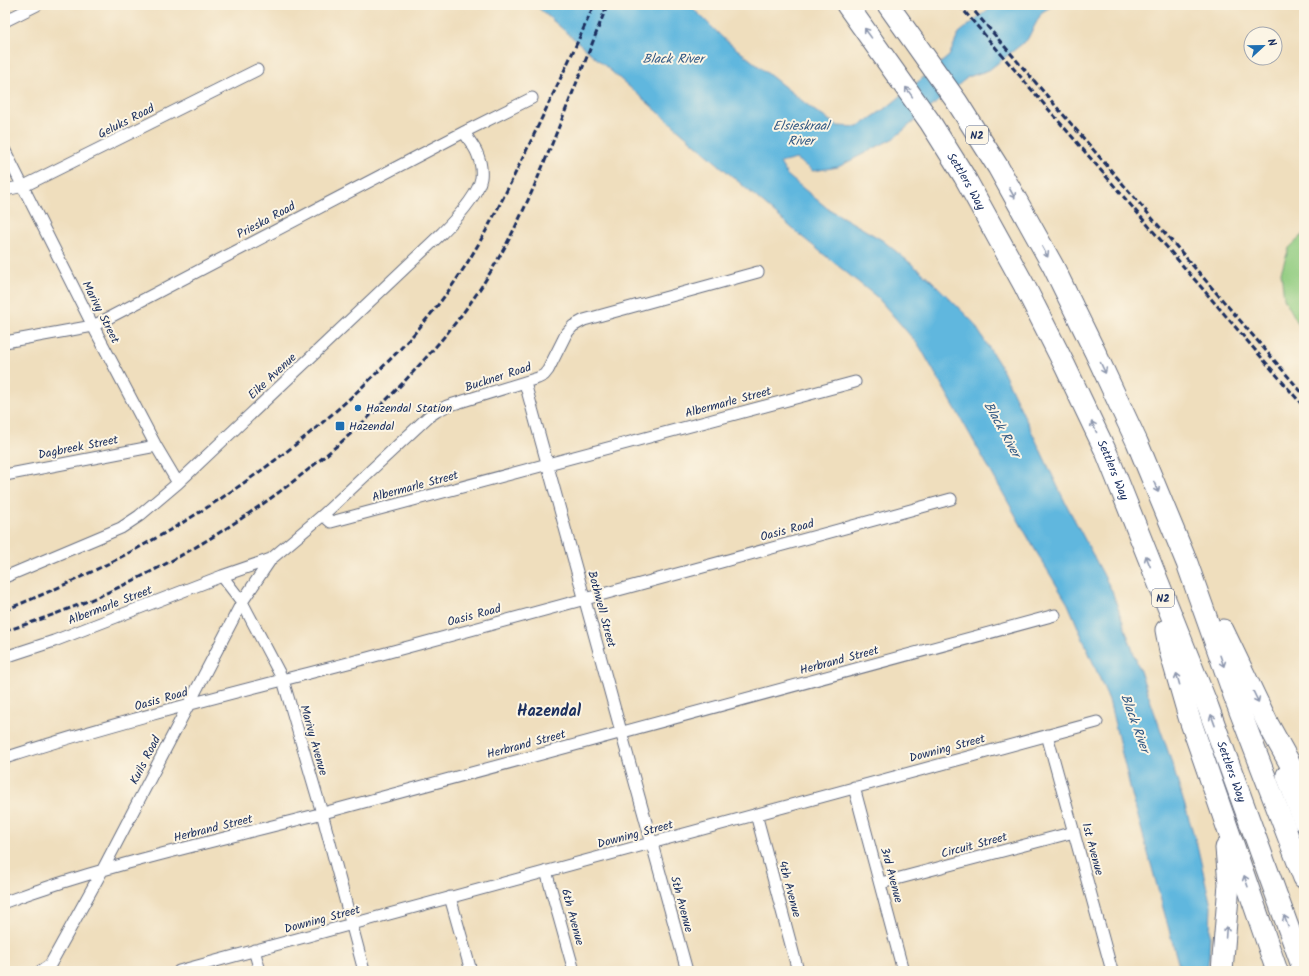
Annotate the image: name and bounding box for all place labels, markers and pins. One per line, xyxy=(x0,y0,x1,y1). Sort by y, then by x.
place label: Hazendal Station xyxy=(366,399,452,418)
marker: Hazendal Station xyxy=(353,403,363,413)
place label: Hazendal xyxy=(349,417,394,436)
marker: Hazendal xyxy=(334,420,346,432)

